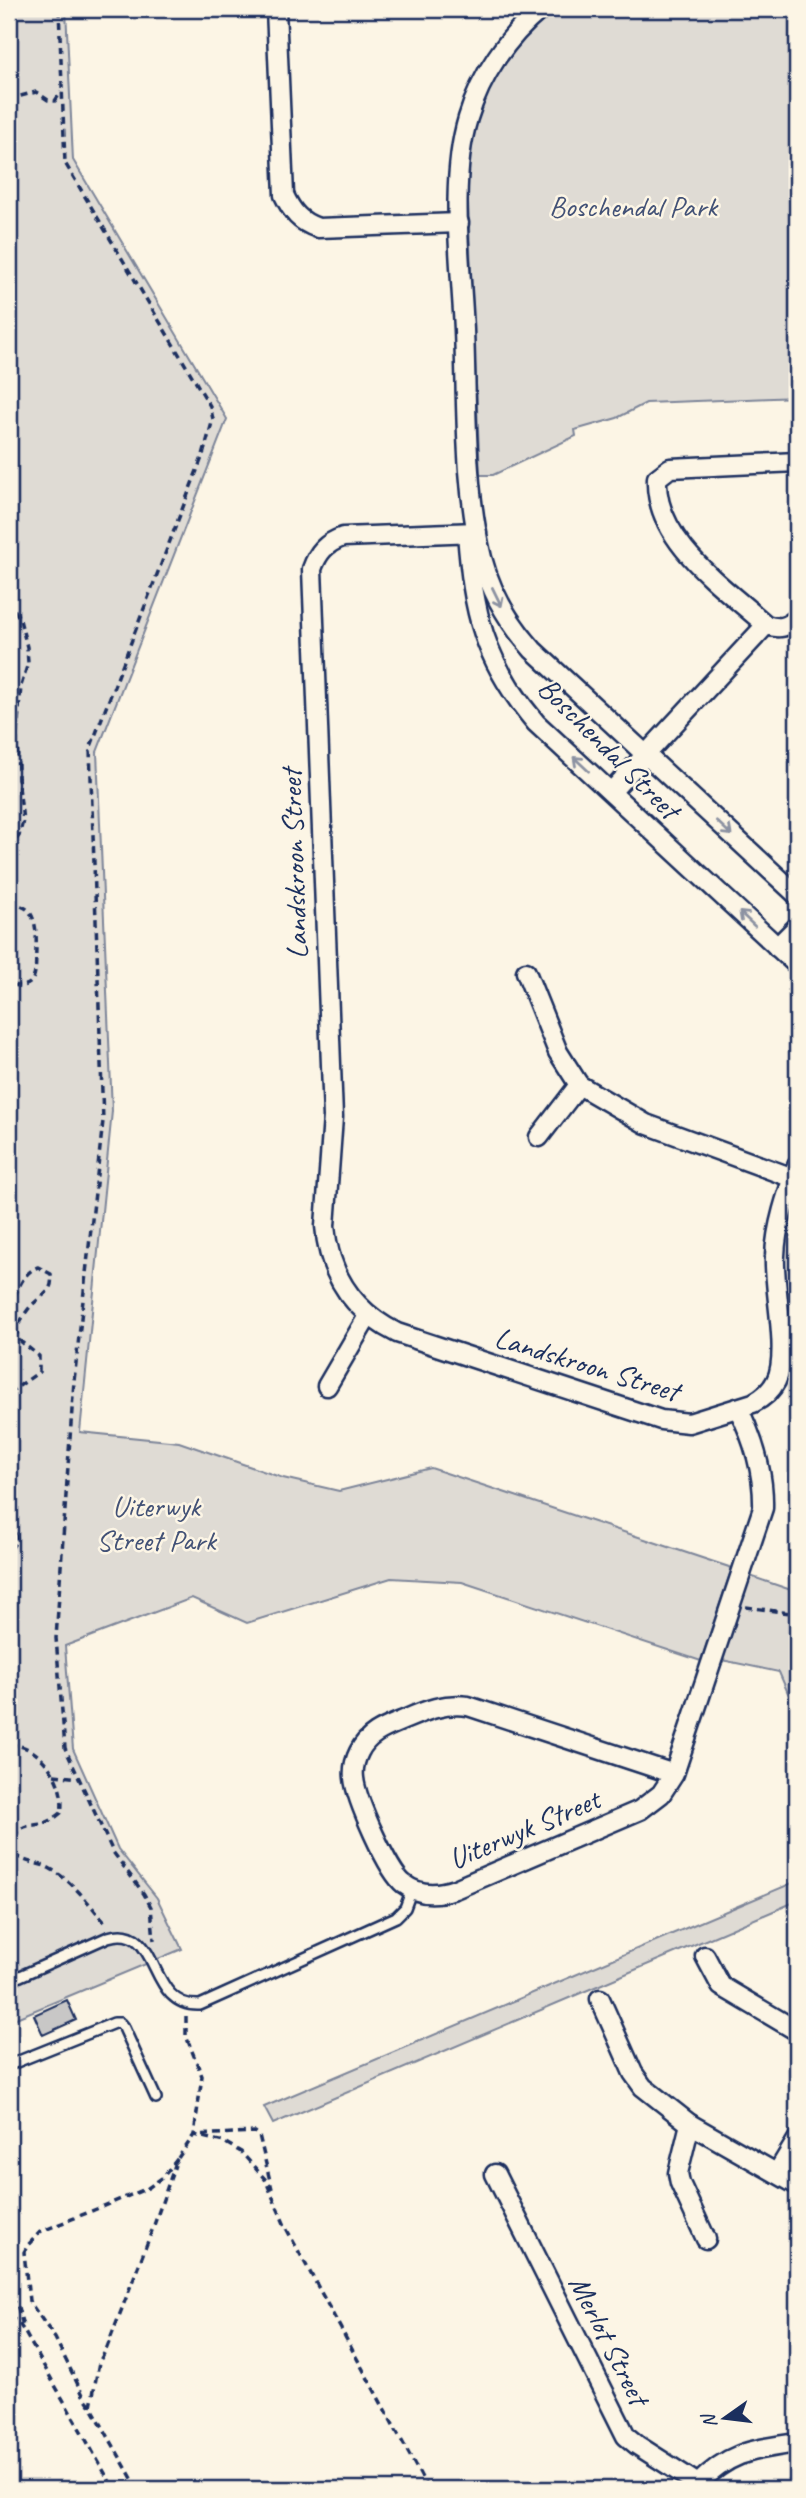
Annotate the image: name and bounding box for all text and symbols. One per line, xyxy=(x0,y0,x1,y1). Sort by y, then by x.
park label: Boschendal Park xyxy=(549,187,719,225)
one-way arrow xyxy=(490,586,504,607)
street label: Boschendal Street xyxy=(530,669,691,830)
one-way arrow xyxy=(572,756,590,772)
street label: Landskroon Street xyxy=(272,764,316,960)
one-way arrow xyxy=(715,819,732,836)
one-way arrow xyxy=(738,911,756,927)
street label: Landskroon Street xyxy=(490,1318,688,1411)
park label: Uiterwyk Street Park xyxy=(96,1487,218,1559)
street label: Uiterwyk Street xyxy=(443,1779,608,1878)
street label: Merlot Street xyxy=(560,2269,660,2415)
north arrow xyxy=(690,2382,760,2452)
text: N xyxy=(696,2410,723,2430)

